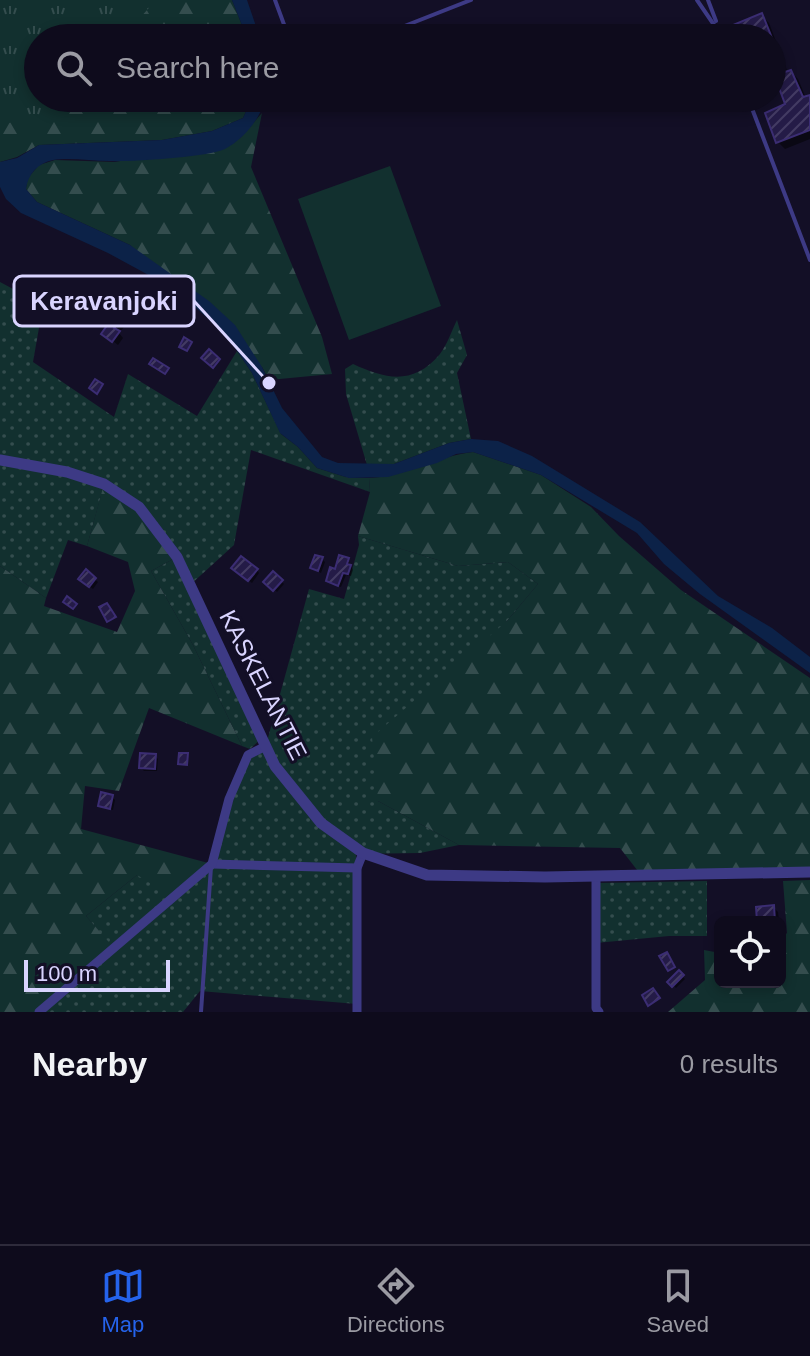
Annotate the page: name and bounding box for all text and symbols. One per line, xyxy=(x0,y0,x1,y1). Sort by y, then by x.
search box xyxy=(24,24,786,112)
icon: search xyxy=(52,46,96,90)
text: Search here xyxy=(116,51,279,84)
callout: Keravanjoki xyxy=(14,276,194,326)
text: Keravanjoki xyxy=(30,286,178,316)
street label: KASKELANTIE xyxy=(214,606,313,764)
map controls xyxy=(714,916,786,988)
button: locate xyxy=(714,916,786,988)
scale bar xyxy=(24,956,170,992)
text: 100 m xyxy=(36,961,97,986)
text: Nearby xyxy=(32,1045,147,1083)
text: 0 results xyxy=(680,1049,778,1079)
tab: Map xyxy=(101,1264,145,1338)
tab: Directions xyxy=(347,1264,445,1338)
tab: Saved xyxy=(647,1264,709,1338)

